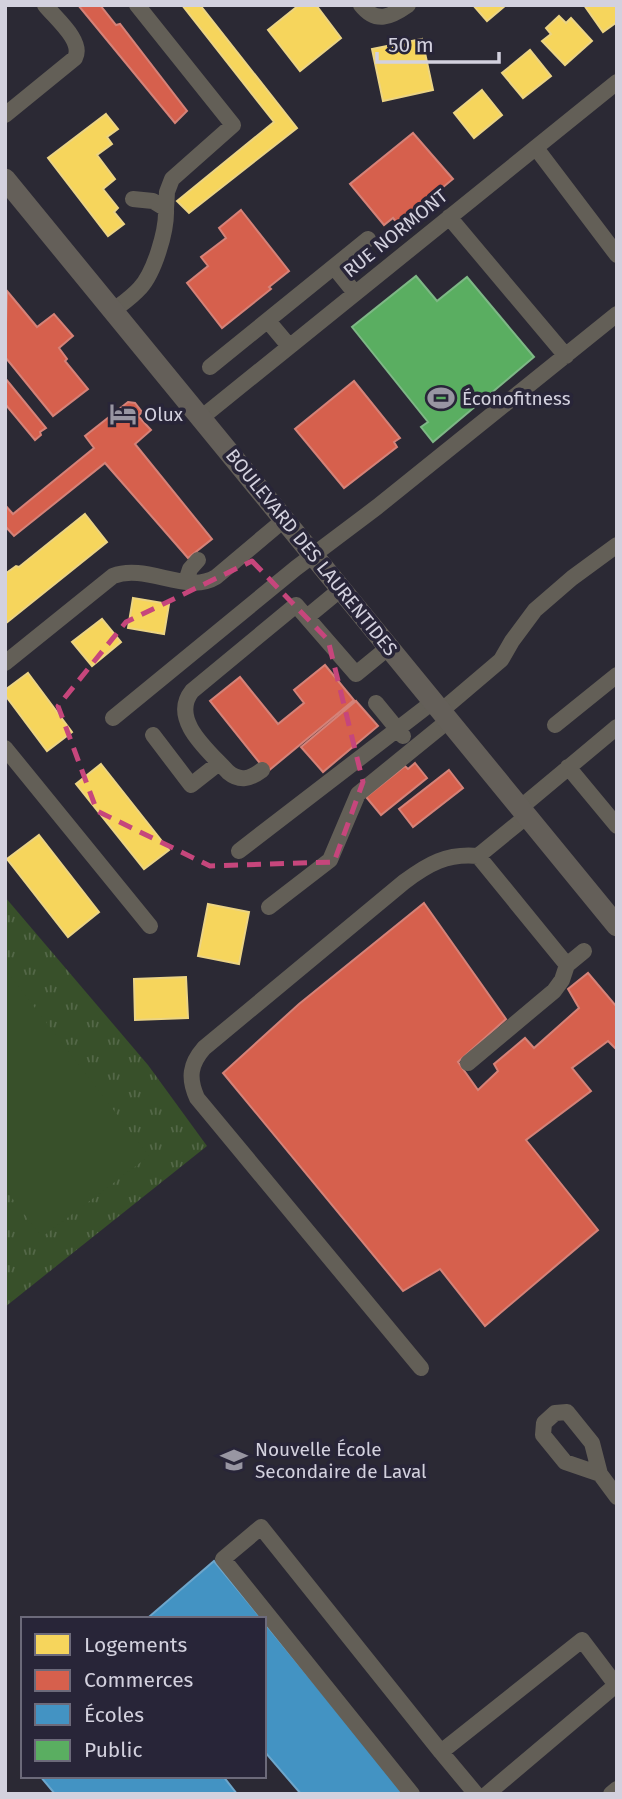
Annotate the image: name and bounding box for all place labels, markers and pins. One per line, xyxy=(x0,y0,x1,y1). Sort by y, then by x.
sports icon: Éconofitness xyxy=(426,383,456,413)
place label: Éconofitness xyxy=(462,387,571,410)
hotel icon: Olux xyxy=(108,399,138,429)
place label: Olux xyxy=(144,403,184,426)
place label: Nouvelle École Secondaire de Laval xyxy=(255,1438,427,1483)
school or university icon: Nouvelle École Secondaire de Laval xyxy=(219,1445,249,1475)

